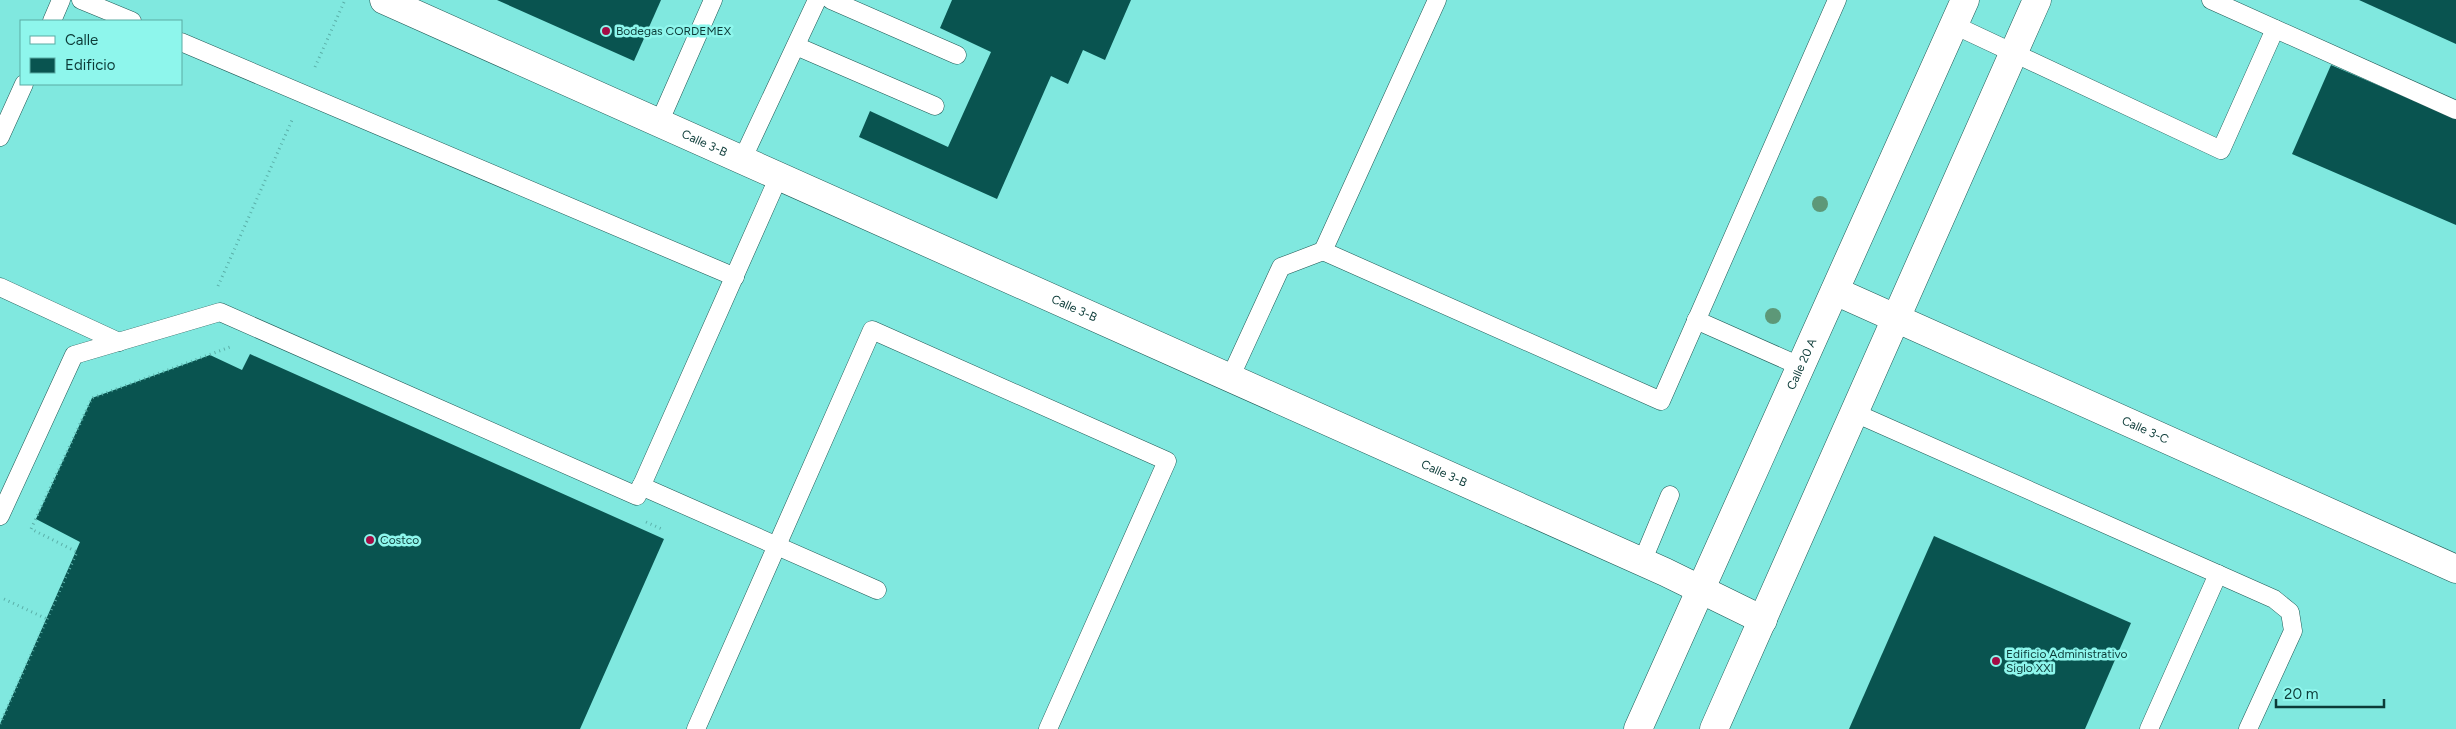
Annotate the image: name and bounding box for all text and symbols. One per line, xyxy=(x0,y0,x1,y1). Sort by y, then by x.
legend xyxy=(20,20,182,85)
place label: Bodegas CORDEMEX xyxy=(616,24,732,38)
marker: Bodegas CORDEMEX xyxy=(600,25,612,37)
text: Calle xyxy=(65,31,98,49)
text: Edificio xyxy=(65,56,116,74)
street label: Calle 3-B xyxy=(680,127,729,159)
street label: Calle 3-B xyxy=(1049,292,1099,325)
street label: Calle 20 A xyxy=(1784,336,1819,392)
street label: Calle 3-C xyxy=(2120,413,2171,447)
street label: Calle 3-B xyxy=(1419,457,1469,490)
place label: Costco xyxy=(380,533,419,547)
marker: Costco xyxy=(364,534,376,546)
place label: Edificio Administrativo Siglo XXI xyxy=(2006,647,2128,675)
marker: Edificio Administrativo Siglo XXI xyxy=(1990,655,2002,667)
scale bar xyxy=(2276,676,2384,708)
text: 20 m xyxy=(2284,685,2318,703)

